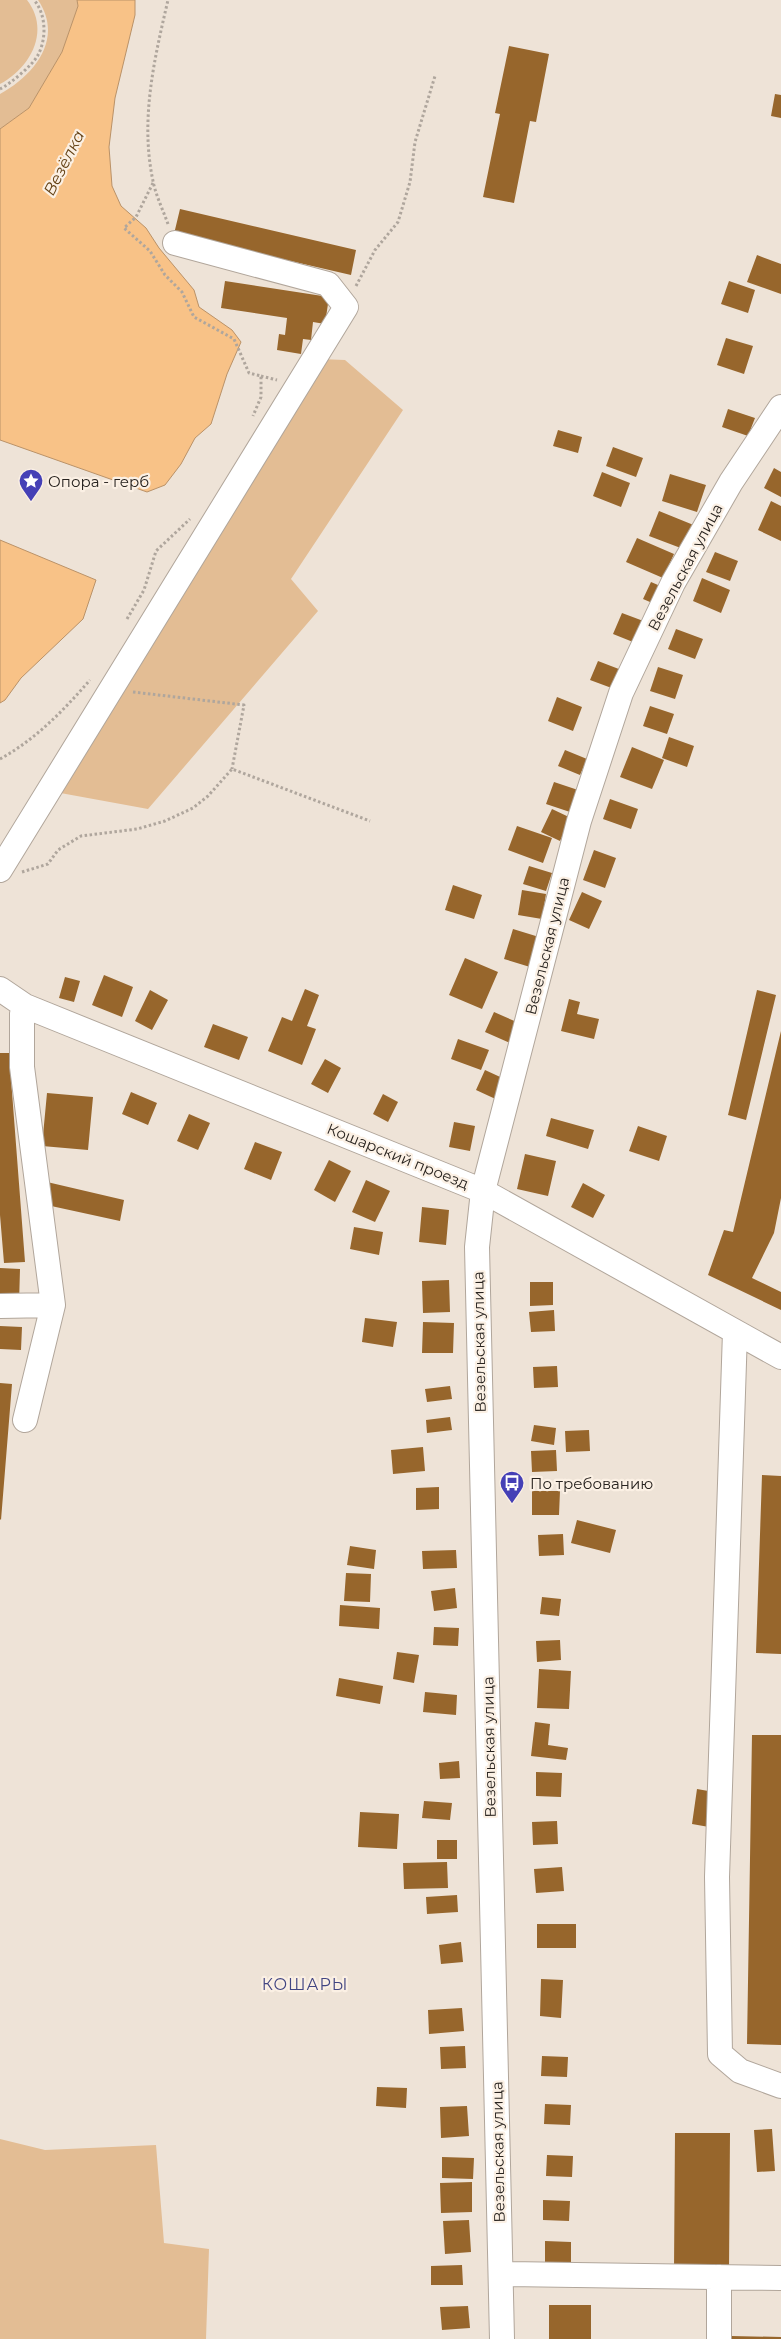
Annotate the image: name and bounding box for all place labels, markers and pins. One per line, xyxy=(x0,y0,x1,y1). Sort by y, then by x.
place icon: Опора - герб xyxy=(18,468,44,502)
place label: Опора - герб xyxy=(48,472,149,491)
bus stop icon: По требованию xyxy=(499,1470,525,1504)
place label: По требованию xyxy=(530,1474,653,1493)

